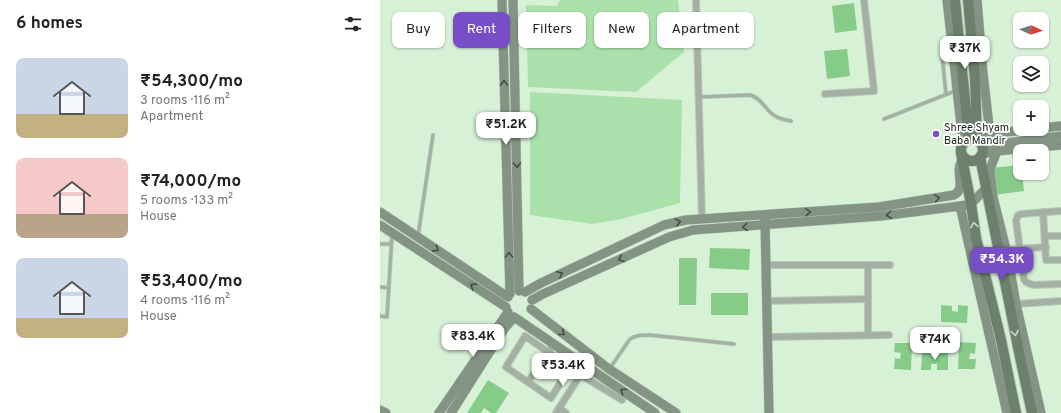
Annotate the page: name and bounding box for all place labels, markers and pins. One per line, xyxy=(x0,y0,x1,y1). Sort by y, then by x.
pin: ₹37K xyxy=(941,36,989,70)
pin: ₹51.2K xyxy=(473,112,539,146)
place label: Shree Shyam Baba Mandir xyxy=(944,121,1009,148)
marker: Shree Shyam Baba Mandir xyxy=(931,129,941,139)
pin: ₹54.3K xyxy=(969,247,1035,281)
pin: ₹83.4K xyxy=(440,324,506,358)
pin: ₹74K xyxy=(911,327,959,361)
pin: ₹53.4K xyxy=(530,353,596,387)

